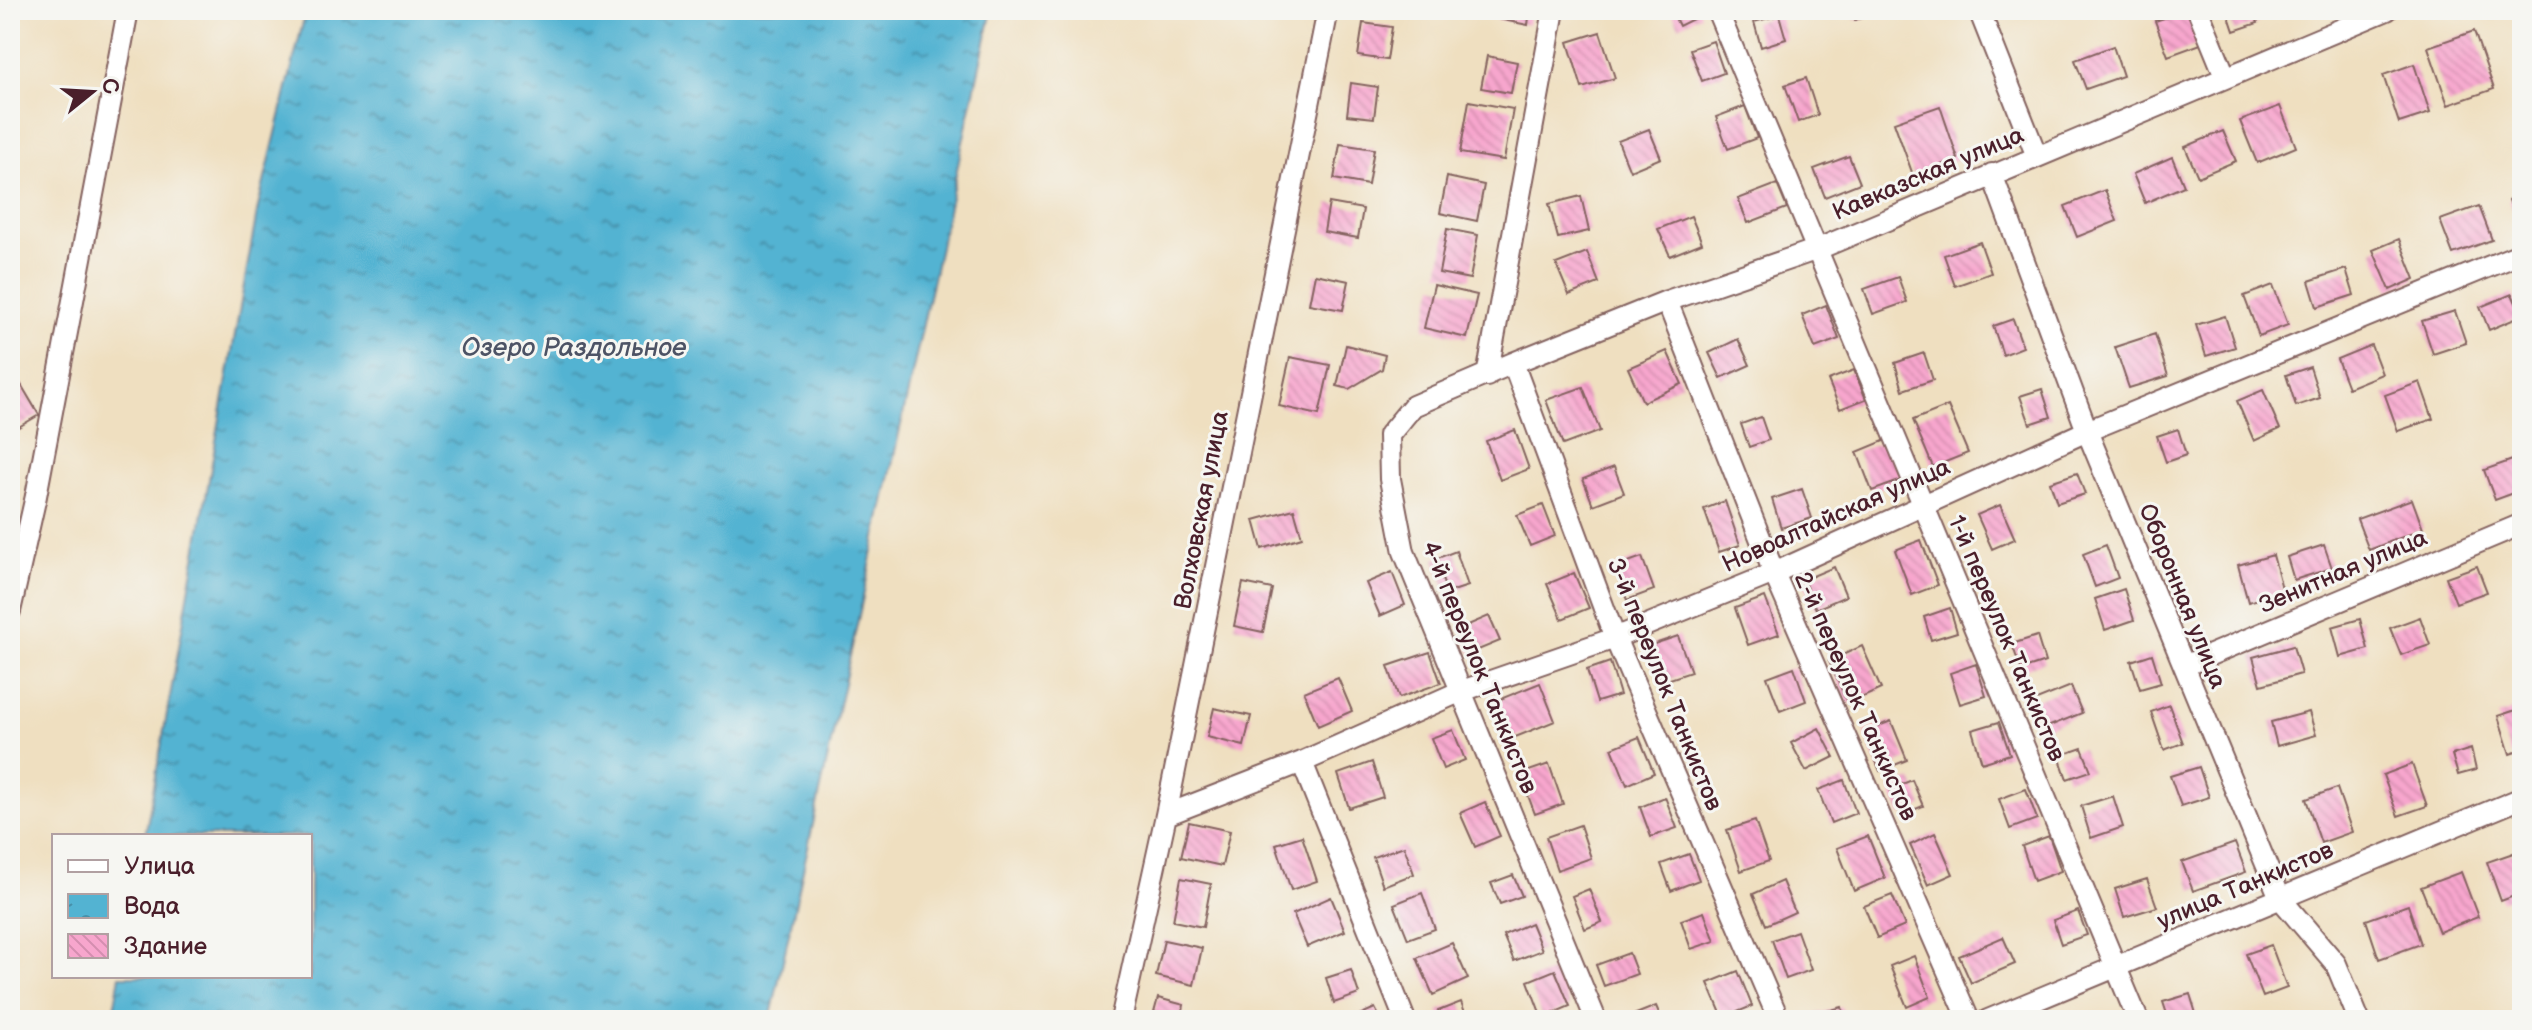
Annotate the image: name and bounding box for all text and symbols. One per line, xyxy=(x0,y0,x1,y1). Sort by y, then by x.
north arrow xyxy=(52,52,132,132)
text: С xyxy=(94,75,125,98)
street label: Кавказская улица xyxy=(1828,120,2028,227)
water label: Озеро Раздольное xyxy=(461,333,687,364)
street label: Волховская улица xyxy=(1168,408,1235,612)
street label: Новоалтайская улица xyxy=(1718,452,1955,579)
street label: Оборонная улица xyxy=(2132,500,2233,693)
street label: 1-й переулок Танкистов xyxy=(1942,511,2072,766)
street label: Зенитная улица xyxy=(2255,523,2431,620)
street label: 4-й переулок Танкистов xyxy=(1416,537,1544,798)
street label: 3-й переулок Танкистов xyxy=(1601,554,1729,815)
street label: 2-й переулок Танкистов xyxy=(1788,567,1924,825)
legend xyxy=(52,834,312,978)
street label: улица Танкистов xyxy=(2153,835,2338,936)
text: Улица xyxy=(124,852,195,881)
text: Вода xyxy=(124,892,180,921)
text: Здание xyxy=(124,932,207,961)

